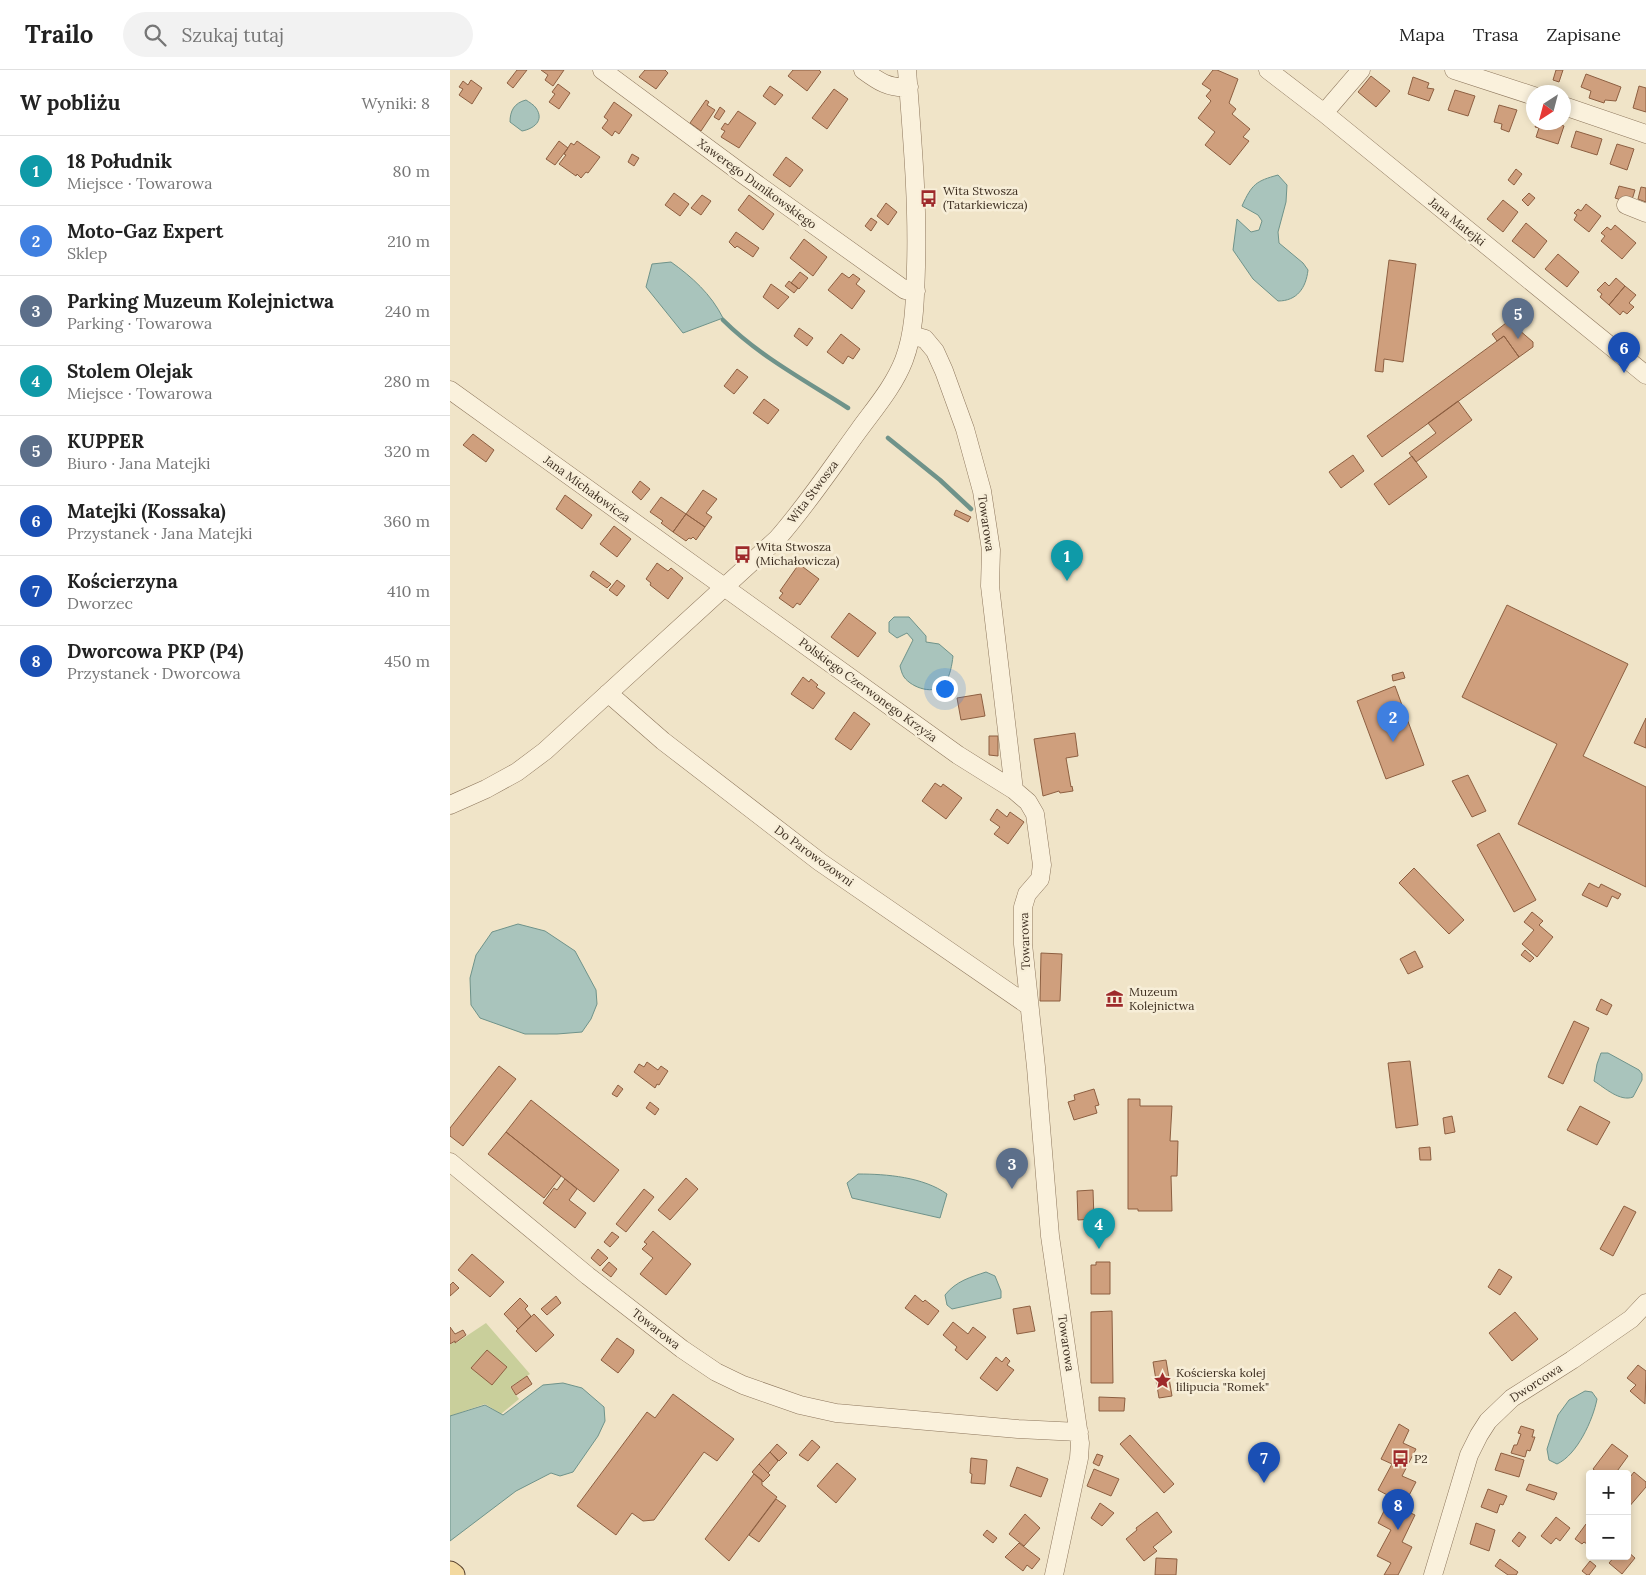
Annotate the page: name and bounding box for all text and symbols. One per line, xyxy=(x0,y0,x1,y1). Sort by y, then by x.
search box xyxy=(123,12,473,57)
text: Trailo xyxy=(25,19,93,50)
icon: search xyxy=(141,21,169,49)
text: Szukaj tutaj xyxy=(181,23,284,47)
text: Mapa xyxy=(1399,23,1445,46)
text: Trasa xyxy=(1473,23,1519,46)
text: Zapisane xyxy=(1547,23,1621,46)
north arrow xyxy=(1526,85,1571,130)
text: W pobliżu xyxy=(20,89,120,116)
text: Wyniki: 8 xyxy=(361,93,430,113)
street label: Xawerego Dunikowskiego xyxy=(695,135,820,232)
text: 18 Południk xyxy=(67,149,172,173)
text: 1 xyxy=(33,161,39,181)
text: 80 m xyxy=(393,161,430,181)
text: Miejsce · Towarowa xyxy=(67,173,212,193)
place label: Wita Stwosza (Tatarkiewicza) xyxy=(943,183,1028,213)
bus stop icon: Wita Stwosza (Tatarkiewicza) xyxy=(919,188,939,208)
street label: Jana Matejki xyxy=(1425,194,1489,249)
text: Moto-Gaz Expert xyxy=(67,219,223,243)
text: 2 xyxy=(32,231,40,251)
text: 210 m xyxy=(387,231,430,251)
text: Sklep xyxy=(67,243,107,263)
text: Parking Muzeum Kolejnictwa xyxy=(67,289,334,313)
pin: 5 xyxy=(1502,298,1534,339)
text: 3 xyxy=(32,301,40,321)
text: 240 m xyxy=(385,301,430,321)
text: Parking · Towarowa xyxy=(67,313,212,333)
pin: 6 xyxy=(1608,332,1640,373)
text: Stolem Olejak xyxy=(67,359,193,383)
text: 4 xyxy=(32,371,40,391)
text: 280 m xyxy=(384,371,430,391)
text: Miejsce · Towarowa xyxy=(67,383,212,403)
text: KUPPER xyxy=(67,429,144,453)
text: 5 xyxy=(32,441,40,461)
text: 320 m xyxy=(384,441,430,461)
street label: Jana Michałowicza xyxy=(540,452,634,525)
text: Biuro · Jana Matejki xyxy=(67,453,211,473)
street label: Wita Stwosza xyxy=(784,457,841,526)
street label: Towarowa xyxy=(975,493,998,552)
text: Matejki (Kossaka) xyxy=(67,499,226,523)
text: 6 xyxy=(31,511,41,531)
text: 360 m xyxy=(383,511,430,531)
text: Przystanek · Jana Matejki xyxy=(67,523,253,543)
place label: Wita Stwosza (Michałowicza) xyxy=(756,539,840,569)
pin: 1 xyxy=(1051,540,1083,581)
bus stop icon: Wita Stwosza (Michałowicza) xyxy=(732,544,752,564)
text: Kościerzyna xyxy=(67,569,178,593)
text: 7 xyxy=(32,581,40,601)
text: 410 m xyxy=(387,581,430,601)
text: Dworzec xyxy=(67,593,133,613)
street label: Polskiego Czerwonego Krzyża xyxy=(796,634,940,745)
text: Dworcowa PKP (P4) xyxy=(67,639,243,663)
text: 8 xyxy=(31,651,41,671)
text: 450 m xyxy=(384,651,430,671)
text: Przystanek · Dworcowa xyxy=(67,663,241,683)
your location xyxy=(932,676,958,702)
pin: 2 xyxy=(1377,701,1409,742)
street label: Do Parowozowni xyxy=(772,822,857,889)
street label: Towarowa xyxy=(1016,912,1033,970)
place label: Muzeum Kolejnictwa xyxy=(1129,984,1194,1013)
museum icon: Muzeum Kolejnictwa xyxy=(1105,989,1125,1009)
pin: 3 xyxy=(996,1148,1028,1189)
pin: 4 xyxy=(1083,1208,1115,1249)
street label: Towarowa xyxy=(629,1305,684,1352)
street label: Towarowa xyxy=(1055,1313,1078,1372)
street label: Dworcowa xyxy=(1507,1360,1565,1405)
place label: Kościerska kolej lilipucia "Romek" xyxy=(1176,1365,1269,1394)
place icon: Kościerska kolej lilipucia "Romek" xyxy=(1152,1370,1172,1390)
pin: 7 xyxy=(1248,1442,1280,1483)
bus stop icon: P2 xyxy=(1390,1449,1410,1469)
place label: P2 xyxy=(1414,1451,1428,1466)
map controls xyxy=(1586,1470,1631,1560)
button: + xyxy=(1586,1470,1631,1515)
pin: 8 xyxy=(1382,1489,1414,1530)
button: − xyxy=(1586,1515,1631,1560)

